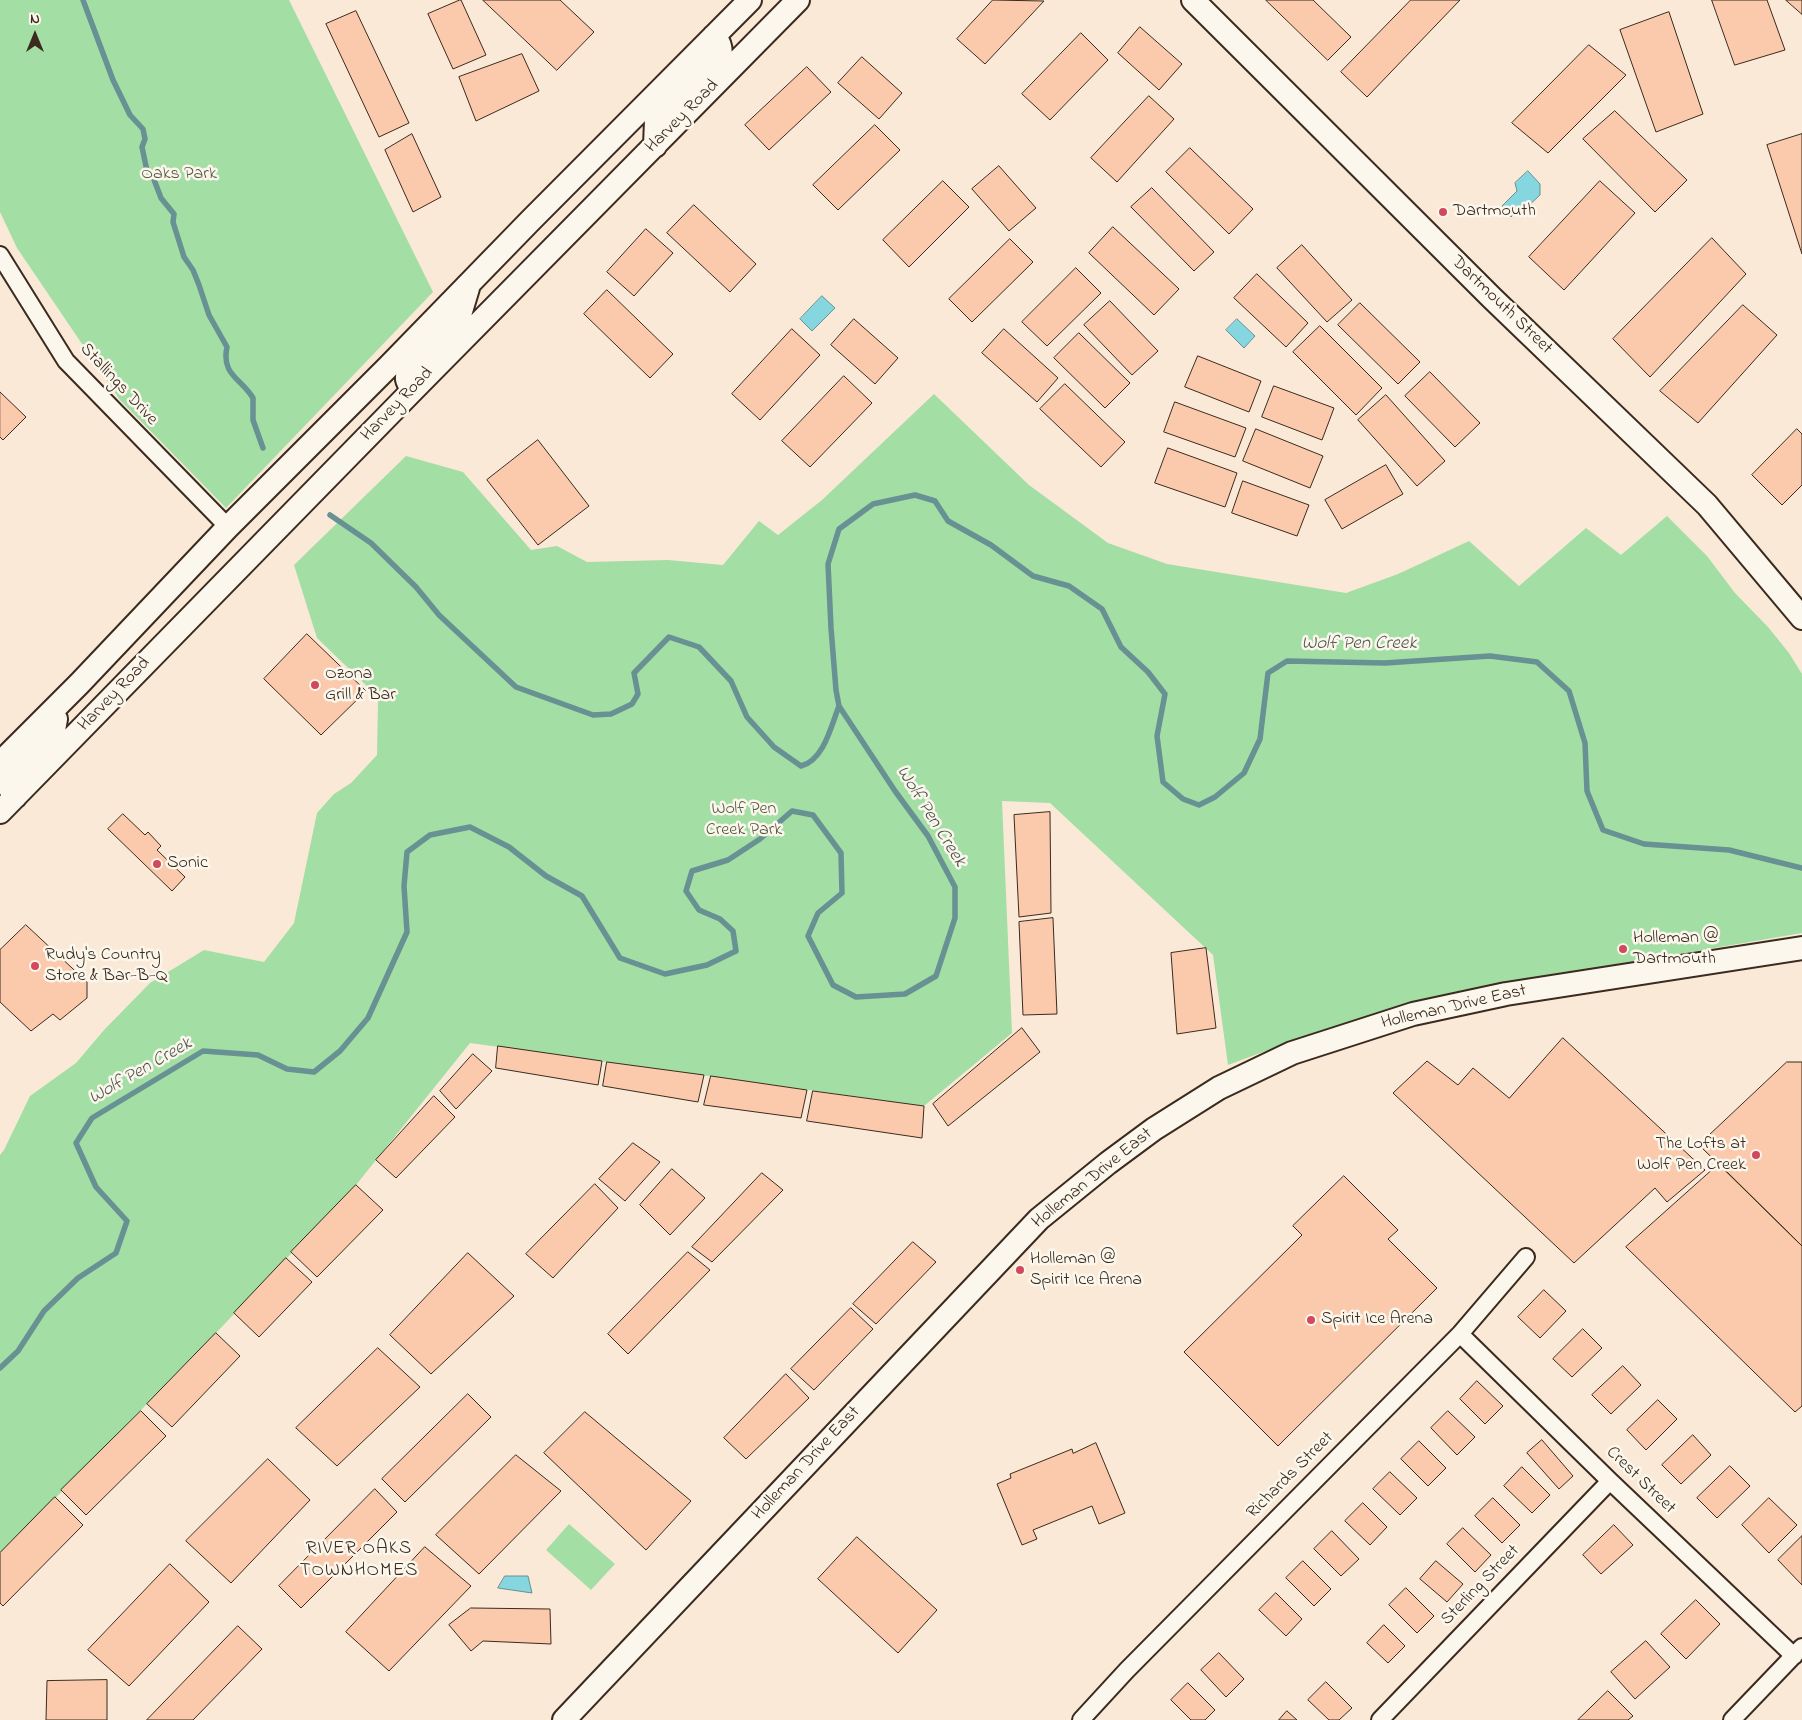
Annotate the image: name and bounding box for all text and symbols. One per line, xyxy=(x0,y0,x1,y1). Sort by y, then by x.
text: N xyxy=(30,9,40,30)
north arrow xyxy=(10,10,60,60)
street label: Harvey Road xyxy=(642,76,724,158)
park label: Oaks Park xyxy=(141,164,217,186)
place label: Dartmouth xyxy=(1453,201,1536,223)
marker: Dartmouth xyxy=(1437,206,1449,218)
street label: Dartmouth Street xyxy=(1446,252,1556,360)
street label: Stallings Drive xyxy=(74,339,162,431)
street label: Harvey Road xyxy=(357,363,439,447)
water label: Wolf Pen Creek xyxy=(1302,634,1416,656)
street label: Harvey Road xyxy=(74,653,156,737)
place label: Ozona Grill & Bar xyxy=(325,664,396,706)
marker: Ozona Grill & Bar xyxy=(309,679,321,691)
water label: Wolf Pen Creek xyxy=(890,762,970,872)
park label: Wolf Pen Creek Park xyxy=(706,799,782,842)
place label: Sonic xyxy=(167,853,208,875)
marker: Sonic xyxy=(151,858,163,870)
place label: Holleman @ Dartmouth xyxy=(1633,928,1718,971)
marker: Holleman @ Dartmouth xyxy=(1617,943,1629,955)
place label: Rudy's Country Store & Bar-B-Q xyxy=(45,945,167,988)
marker: Rudy's Country Store & Bar-B-Q xyxy=(29,960,41,972)
street label: Holleman Drive East xyxy=(1379,981,1529,1035)
water label: Wolf Pen Creek xyxy=(86,1033,196,1111)
street label: Holleman Drive East xyxy=(1029,1124,1157,1234)
place label: The Lofts at Wolf Pen Creek xyxy=(1637,1134,1746,1176)
marker: The Lofts at Wolf Pen Creek xyxy=(1750,1149,1762,1161)
place label: Holleman @ Spirit Ice Arena xyxy=(1030,1249,1142,1292)
marker: Holleman @ Spirit Ice Arena xyxy=(1014,1264,1026,1276)
place label: Spirit Ice Arena xyxy=(1321,1309,1433,1331)
marker: Spirit Ice Arena xyxy=(1305,1314,1317,1326)
street label: Holleman Drive East xyxy=(749,1402,865,1526)
street label: Richards Street xyxy=(1243,1428,1339,1524)
street label: Crest Street xyxy=(1601,1442,1679,1520)
district label: RIVER OAKS TOWNHOMES xyxy=(299,1539,419,1583)
street label: Sterling Street xyxy=(1437,1541,1525,1631)

